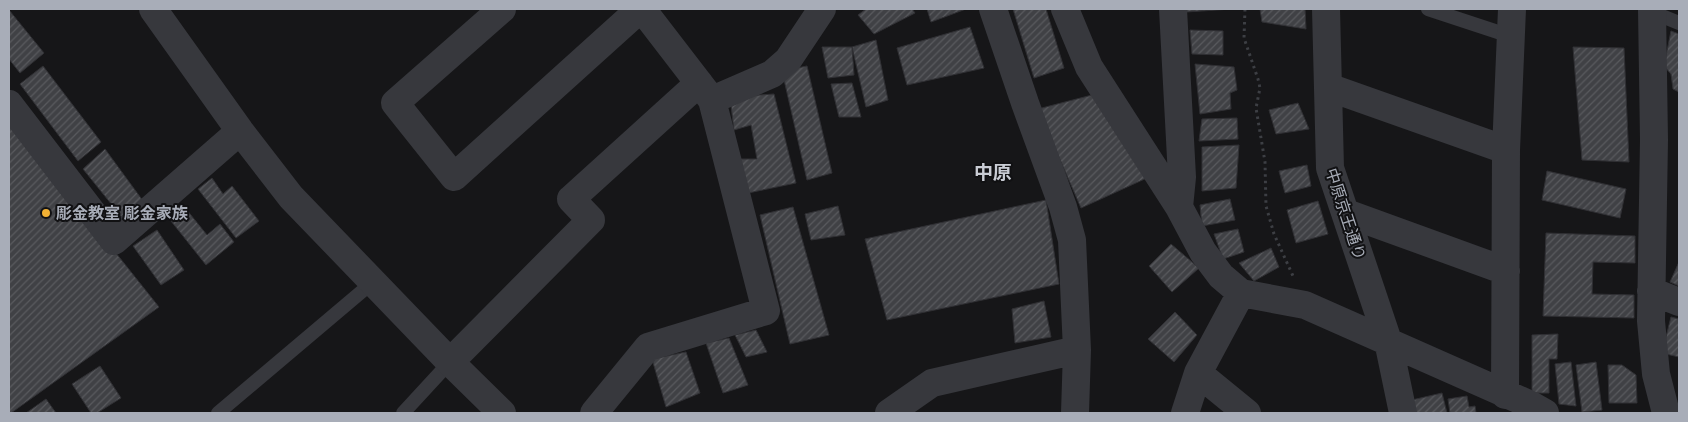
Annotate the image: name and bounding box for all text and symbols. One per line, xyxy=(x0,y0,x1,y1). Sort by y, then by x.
district label: 中原 xyxy=(974,161,1012,183)
street label: 中原京王通り xyxy=(1322,166,1369,263)
place label: 彫金教室 彫金家族 xyxy=(56,204,188,223)
marker: 彫金教室 彫金家族 xyxy=(40,207,52,219)

